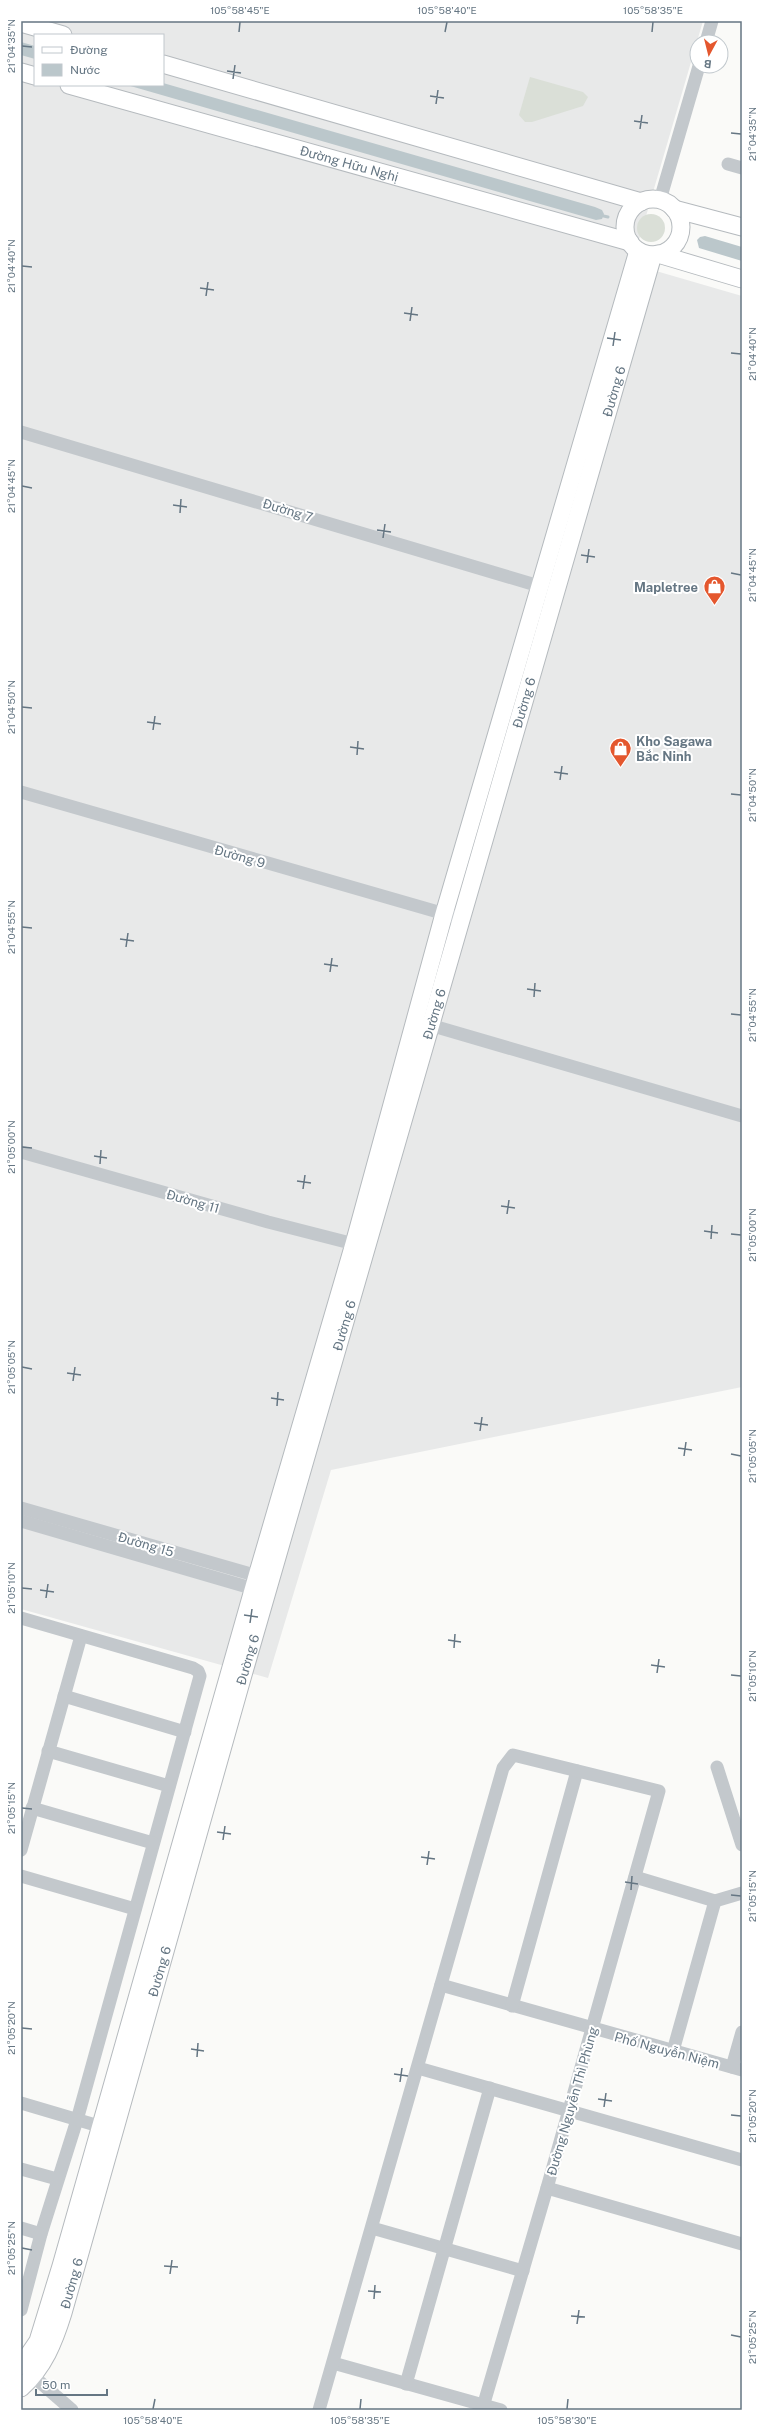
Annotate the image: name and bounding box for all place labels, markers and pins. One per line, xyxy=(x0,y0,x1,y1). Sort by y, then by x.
shop icon: Mapletree xyxy=(701,574,727,607)
place label: Mapletree xyxy=(634,580,698,595)
place label: Kho Sagawa Bắc Ninh xyxy=(636,734,712,764)
shop icon: Kho Sagawa Bắc Ninh xyxy=(607,735,633,768)

